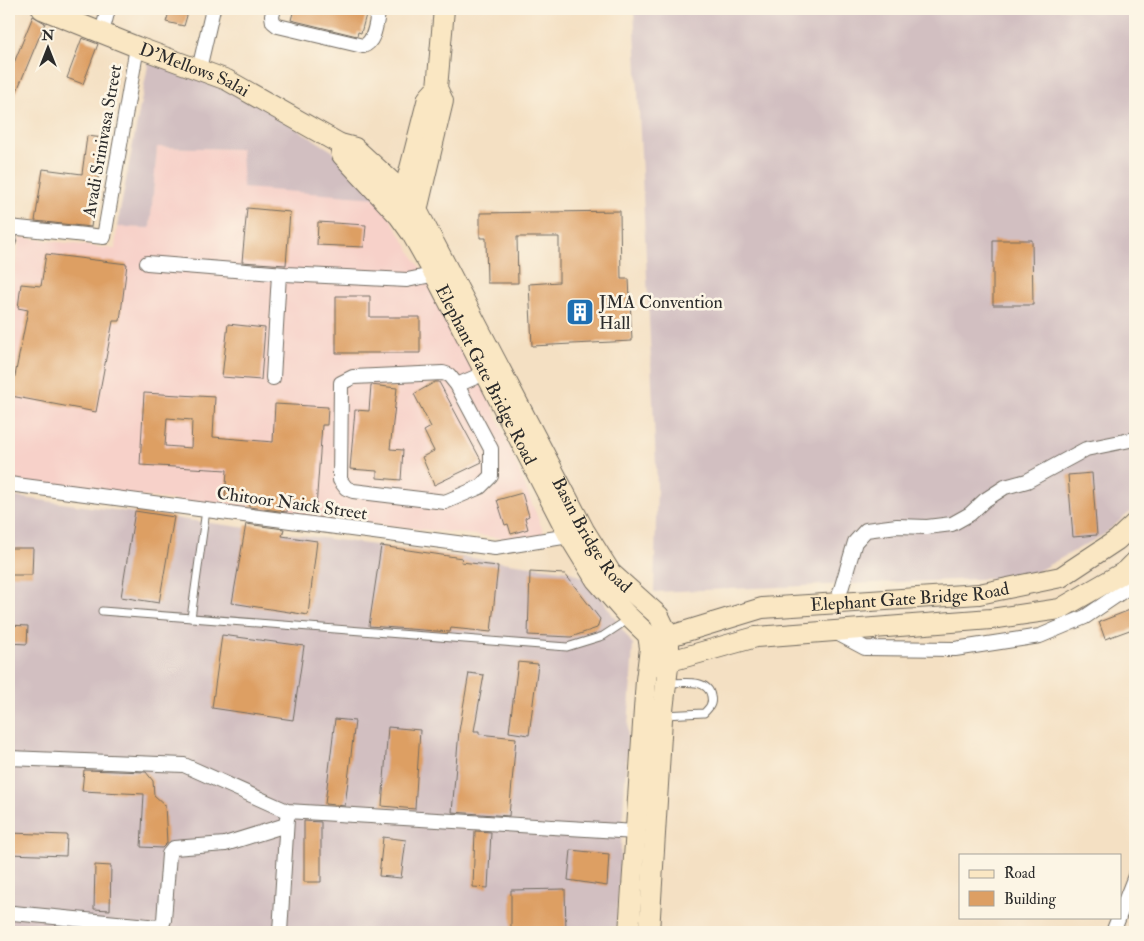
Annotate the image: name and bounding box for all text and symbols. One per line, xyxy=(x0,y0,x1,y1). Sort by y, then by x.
north arrow xyxy=(22,22,72,72)
text: N xyxy=(41,27,55,44)
street label: D'Mellows Salai xyxy=(136,38,254,103)
street label: Avadi Srinivasa Street xyxy=(78,63,127,220)
street label: Elephant Gate Bridge Road xyxy=(430,281,542,469)
place label: JMA Convention Hall xyxy=(598,291,723,335)
building icon: JMA Convention Hall xyxy=(565,297,595,327)
street label: Basin Bridge Road xyxy=(547,474,637,598)
street label: Chitoor Naick Street xyxy=(215,482,369,525)
street label: Elephant Gate Bridge Road xyxy=(810,577,1011,617)
legend xyxy=(959,854,1122,918)
text: Road xyxy=(1004,864,1036,883)
text: Building xyxy=(1004,890,1056,909)

